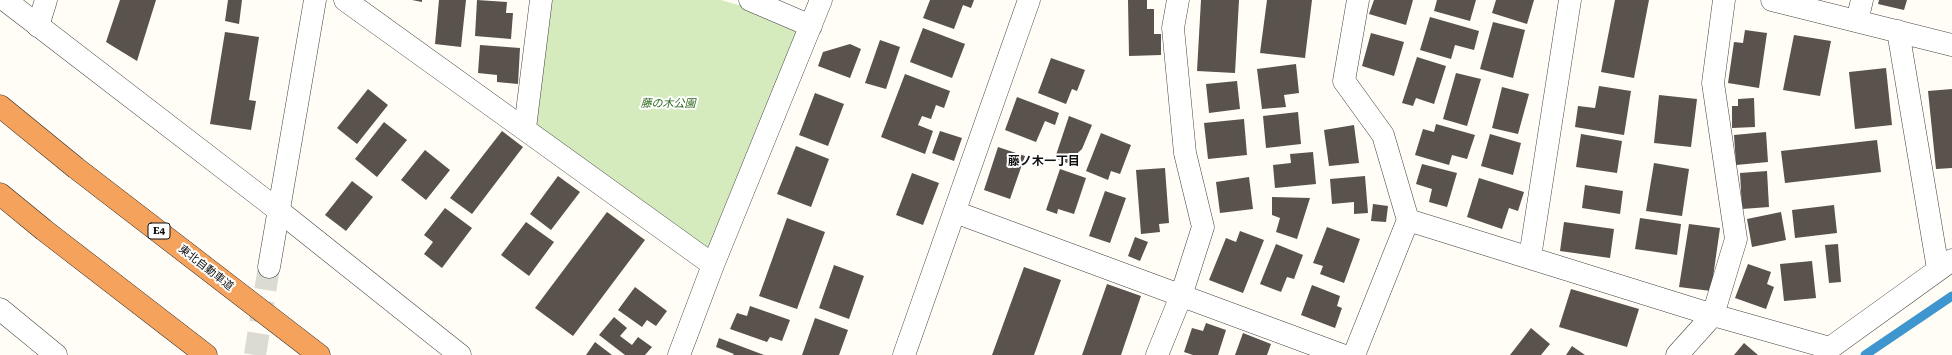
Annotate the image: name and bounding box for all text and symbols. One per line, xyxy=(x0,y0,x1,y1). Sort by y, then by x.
park label: 藤の木公園 xyxy=(641,97,695,111)
district label: 藤ノ木一丁目 xyxy=(1008,154,1080,168)
road number: E4 xyxy=(148,223,170,239)
street label: 東北自動車道 xyxy=(176,242,236,294)

